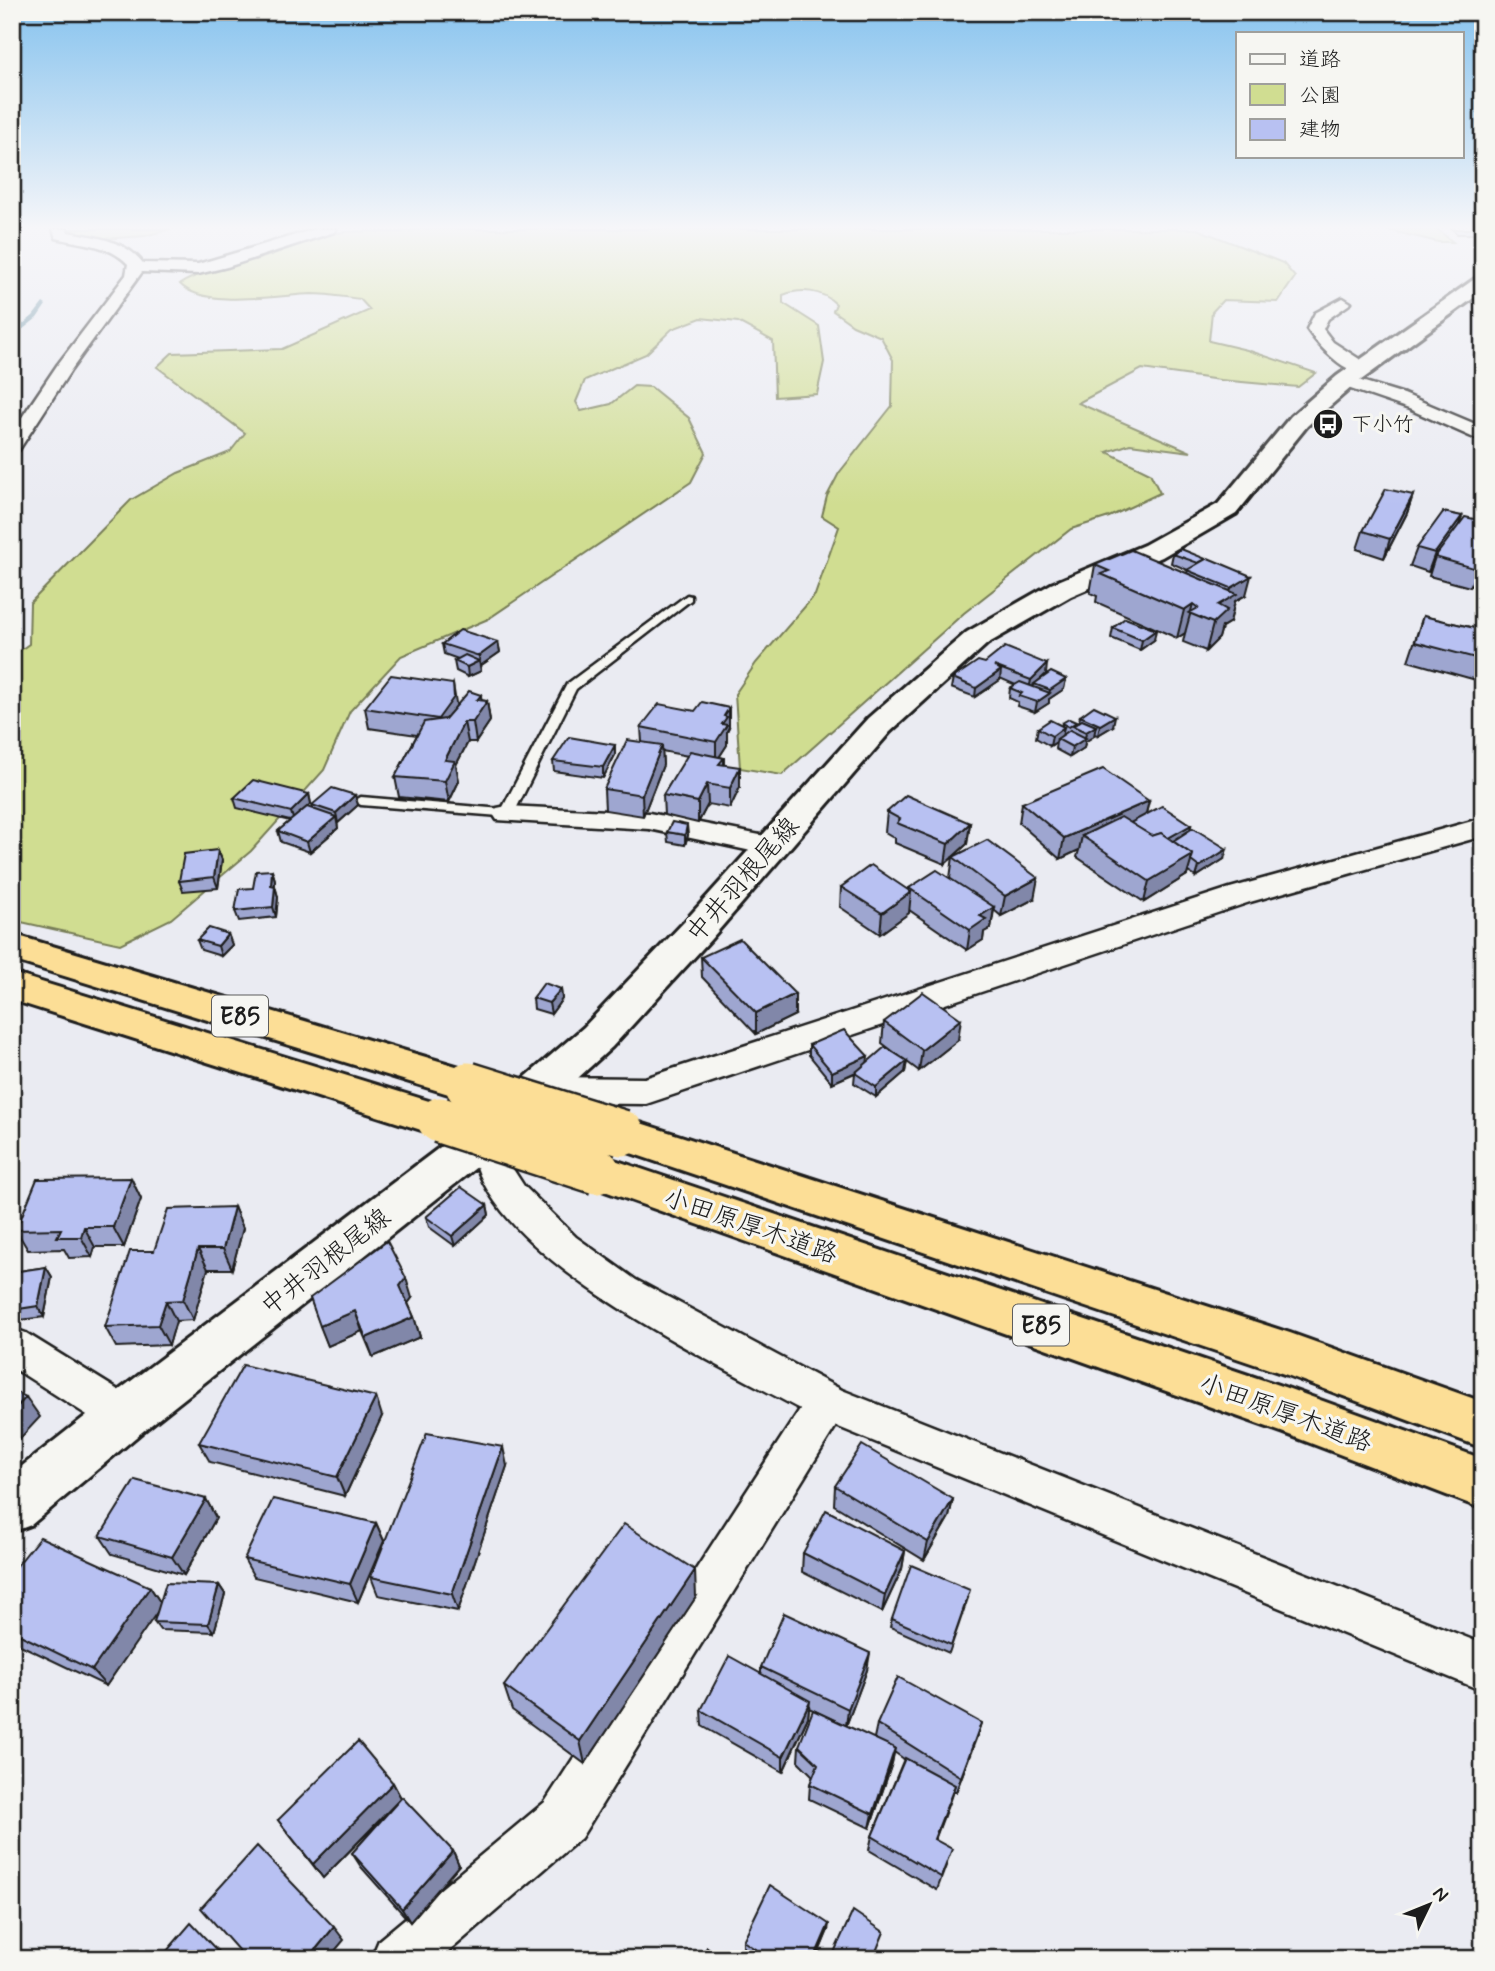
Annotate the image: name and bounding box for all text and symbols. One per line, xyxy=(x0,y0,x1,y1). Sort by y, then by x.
legend xyxy=(1236,32,1464,158)
text: 道路 xyxy=(1299,46,1341,74)
text: 公園 xyxy=(1299,82,1341,110)
text: 建物 xyxy=(1299,116,1341,144)
bus stop icon: 下小竹 xyxy=(1311,407,1345,441)
place label: 下小竹 xyxy=(1351,411,1414,439)
street label: 中井羽根尾線 xyxy=(680,810,808,950)
road number: E85 xyxy=(212,996,268,1036)
street label: 小田原厚木道路 xyxy=(659,1181,842,1273)
street label: 中井羽根尾線 xyxy=(254,1201,398,1324)
road number: E85 xyxy=(1013,1304,1069,1345)
street label: 小田原厚木道路 xyxy=(1194,1367,1377,1461)
north arrow xyxy=(1394,1870,1464,1940)
text: N xyxy=(1427,1881,1454,1908)

